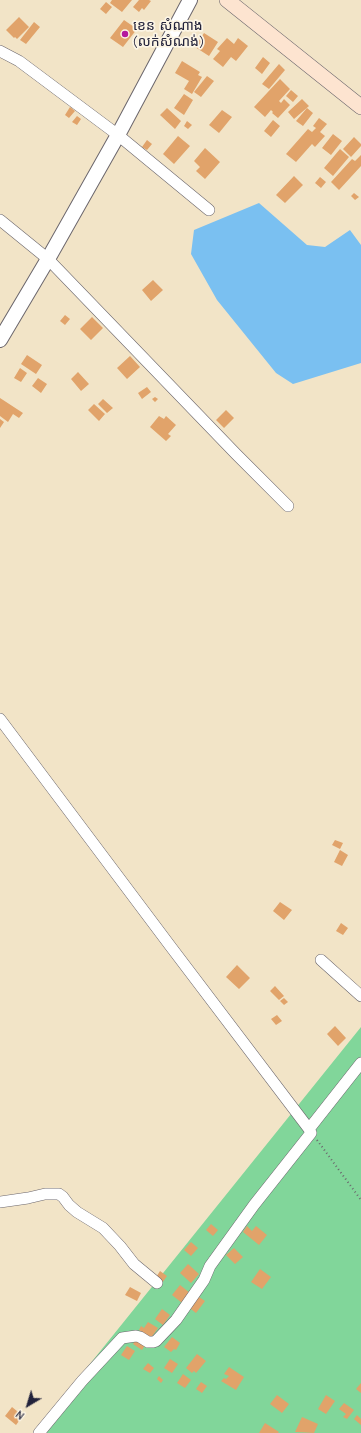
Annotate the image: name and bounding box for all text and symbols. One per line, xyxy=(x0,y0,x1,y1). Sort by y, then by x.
place label: ខេន សំណាង (លក់សំណង់) xyxy=(133,18,204,50)
marker: ខេន សំណាង (លក់សំណង់) xyxy=(120,29,130,39)
north arrow xyxy=(8,1385,48,1425)
text: N xyxy=(13,1408,27,1422)

